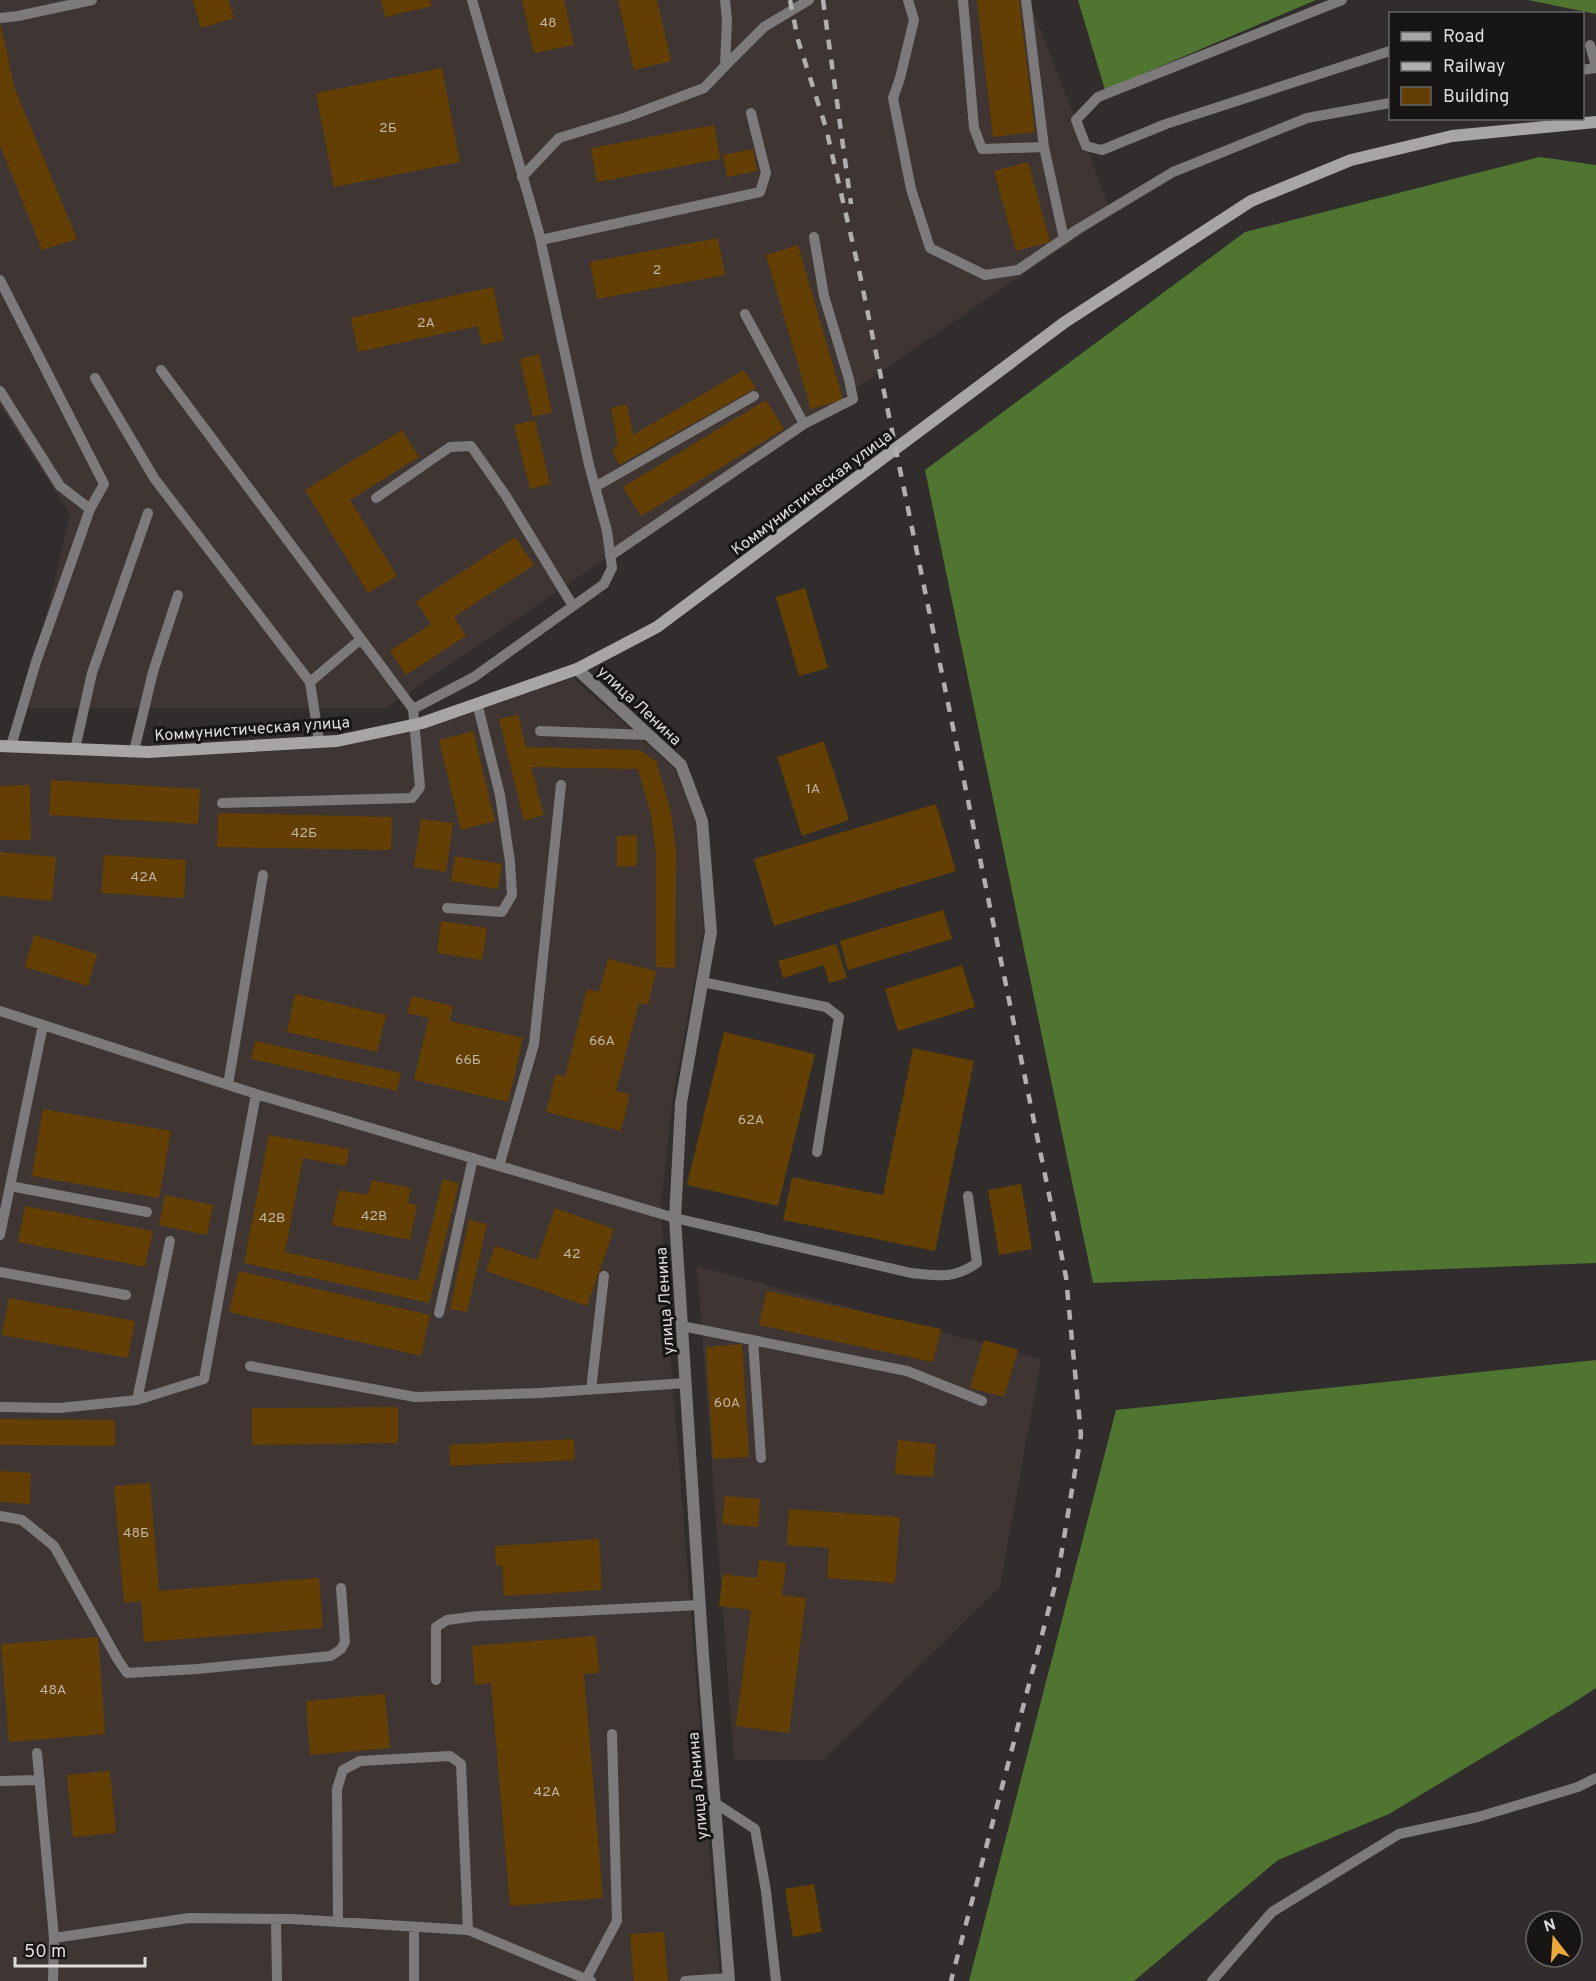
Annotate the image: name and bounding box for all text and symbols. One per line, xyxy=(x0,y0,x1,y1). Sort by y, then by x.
legend xyxy=(1389,12,1584,120)
house number: 48 xyxy=(539,15,557,32)
text: Road xyxy=(1443,26,1485,49)
text: Railway xyxy=(1443,56,1505,79)
text: Building xyxy=(1443,86,1509,109)
house number: 2Б xyxy=(379,120,397,137)
house number: 2 xyxy=(653,262,661,279)
house number: 2А xyxy=(417,315,435,332)
street label: Коммунистическая улица xyxy=(728,427,896,561)
street label: улица Ленина xyxy=(592,662,685,751)
street label: Коммунистическая улица xyxy=(154,713,351,747)
house number: 1А xyxy=(806,781,820,798)
house number: 42Б xyxy=(291,825,317,842)
house number: 42А xyxy=(131,869,157,886)
house number: 66А xyxy=(589,1033,615,1050)
house number: 66Б xyxy=(455,1052,481,1069)
house number: 62А xyxy=(738,1112,764,1129)
house number: 42В xyxy=(361,1208,387,1225)
house number: 42В xyxy=(259,1210,285,1227)
house number: 42 xyxy=(563,1246,581,1263)
street label: улица Ленина xyxy=(652,1246,680,1355)
house number: 60А xyxy=(714,1395,740,1412)
house number: 48Б xyxy=(123,1525,149,1542)
house number: 48А xyxy=(40,1682,66,1699)
street label: улица Ленина xyxy=(684,1731,714,1840)
house number: 42А xyxy=(534,1784,560,1801)
north arrow xyxy=(1524,1909,1584,1969)
text: N xyxy=(1542,1915,1559,1938)
scale bar xyxy=(15,1930,146,1968)
text: 50 m xyxy=(24,1941,66,1964)

